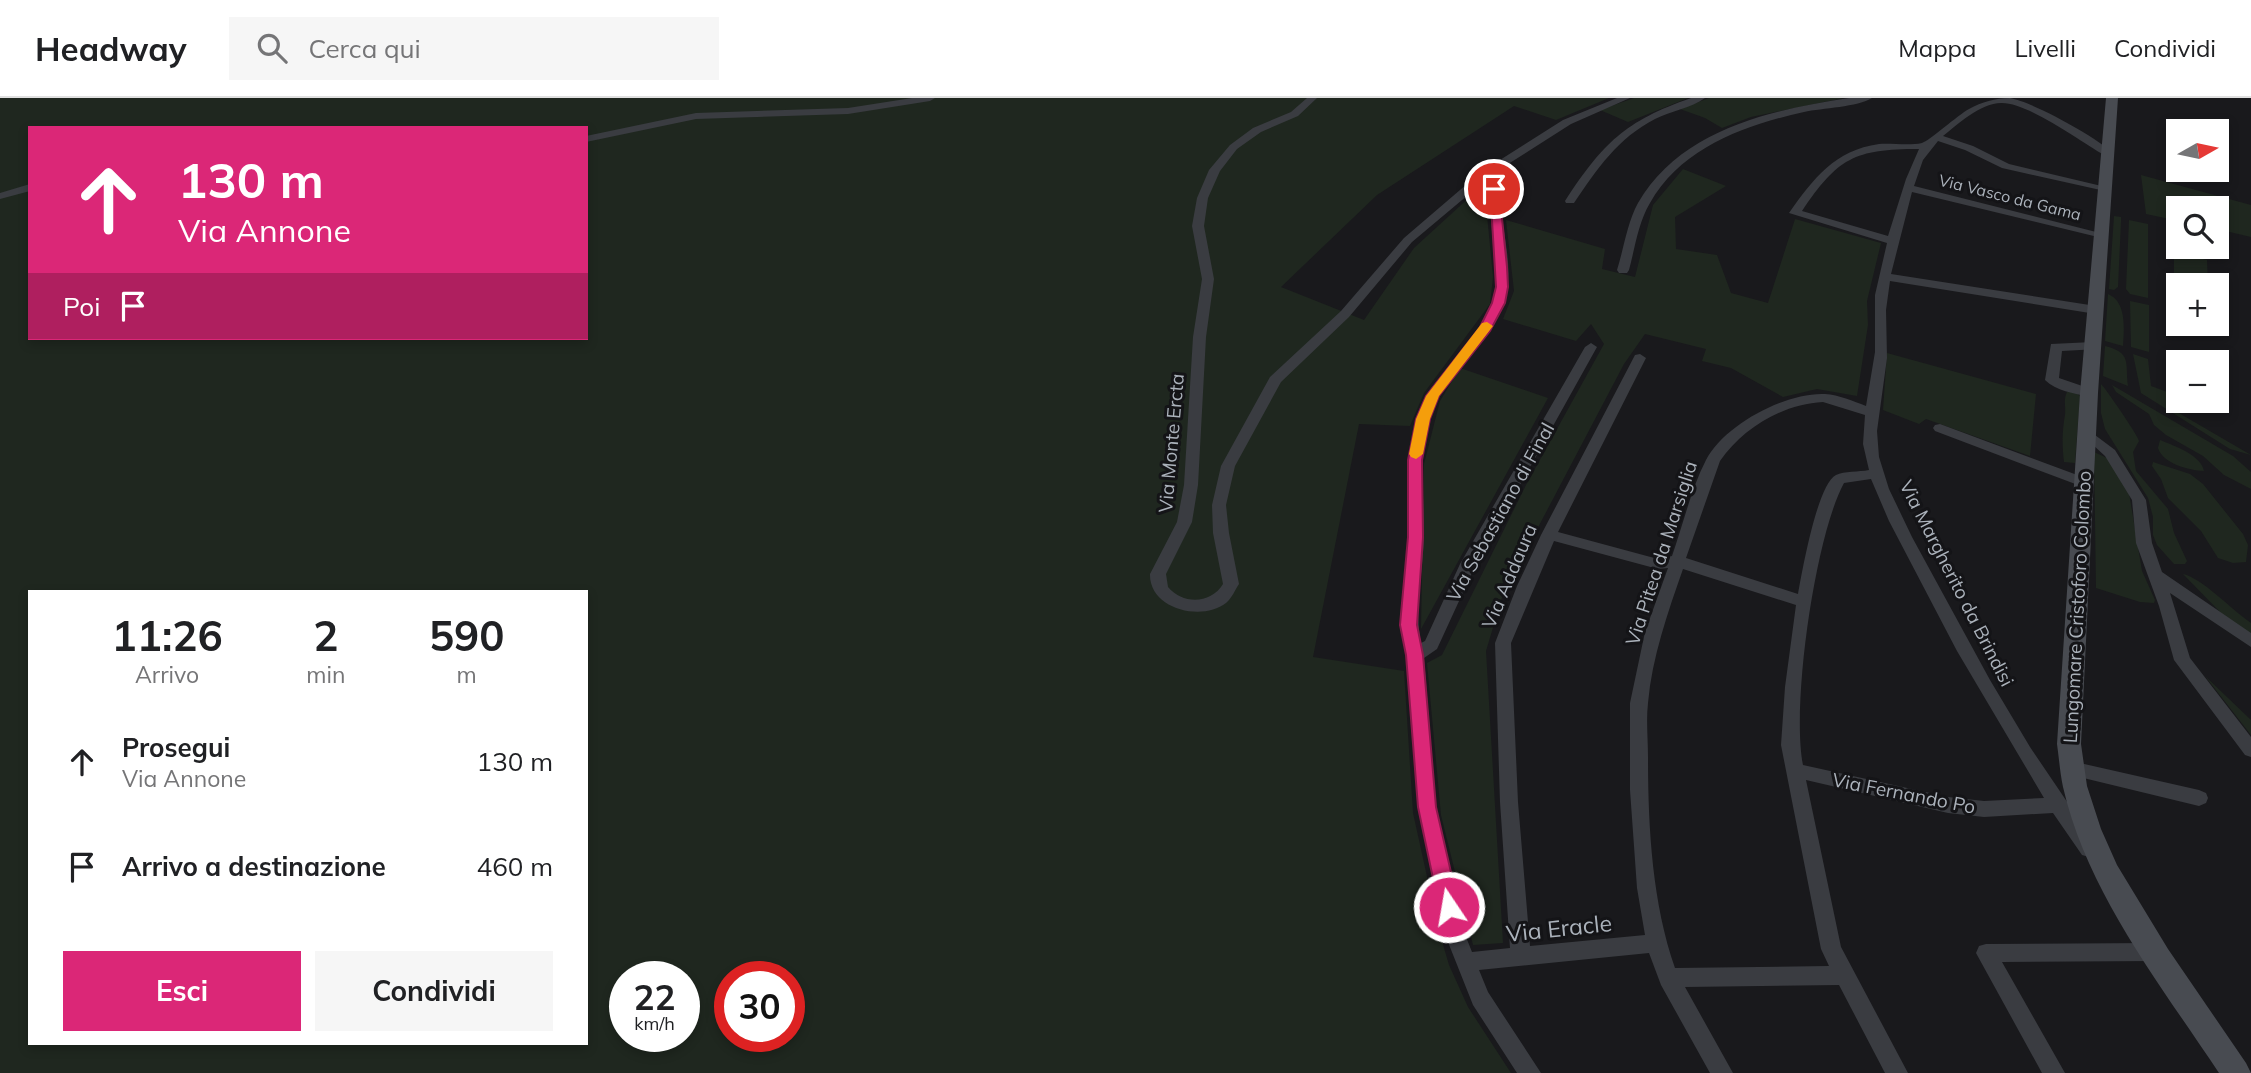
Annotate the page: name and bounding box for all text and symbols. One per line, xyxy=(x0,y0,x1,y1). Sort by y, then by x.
search box xyxy=(229,17,719,80)
text: Headway xyxy=(35,28,187,69)
icon: search xyxy=(253,29,291,67)
text: Cerca qui xyxy=(309,32,421,65)
text: Mappa xyxy=(1898,33,1976,63)
text: Livelli xyxy=(2014,33,2076,63)
text: Condividi xyxy=(2114,33,2216,63)
north arrow xyxy=(2166,119,2230,182)
map controls xyxy=(2166,119,2229,413)
text: 130 m xyxy=(178,149,324,210)
icon: ahead xyxy=(63,154,154,245)
pin xyxy=(1464,159,1524,219)
icon: arrive xyxy=(1475,170,1513,208)
street label: Via Vasco da Gama xyxy=(1937,170,2083,224)
button: search xyxy=(2166,196,2229,259)
text: Via Annone xyxy=(178,210,351,250)
button: + xyxy=(2166,273,2229,336)
icon: arrive xyxy=(114,287,152,325)
text: Poi xyxy=(63,290,100,323)
button: − xyxy=(2166,350,2229,413)
street label: Via Monte Ercta xyxy=(1153,372,1189,514)
street label: Via Sebastiano di Final xyxy=(1441,418,1559,606)
street label: Via Pitea da Marsiglia xyxy=(1620,458,1702,648)
street label: Lungomare Cristoforo Colombo xyxy=(2058,470,2096,744)
street label: Via Margherito da Brindisi xyxy=(1894,476,2020,690)
street label: Via Addaura xyxy=(1476,520,1542,632)
text: 11:26 xyxy=(112,609,223,662)
text: 2 xyxy=(313,609,338,662)
text: 590 xyxy=(429,609,504,662)
text: Arrivo xyxy=(135,660,199,689)
text: min xyxy=(306,660,345,689)
text: m xyxy=(457,660,477,689)
text: Prosegui xyxy=(122,731,230,764)
icon: ahead xyxy=(63,743,101,781)
text: 130 m xyxy=(477,745,553,778)
text: Via Annone xyxy=(122,764,246,793)
street label: Via Fernando Po xyxy=(1830,767,1978,819)
icon: arrive xyxy=(63,848,101,886)
text: Arrivo a destinazione xyxy=(122,850,386,883)
text: 460 m xyxy=(477,850,553,883)
position arrow xyxy=(1412,870,1486,944)
street label: Via Eracle xyxy=(1505,908,1613,948)
button: Esci xyxy=(63,951,301,1031)
button: Condividi xyxy=(315,951,553,1031)
speed limit sign: 30 xyxy=(714,961,805,1052)
text: 22 xyxy=(633,975,676,1019)
text: km/h xyxy=(634,1012,675,1035)

